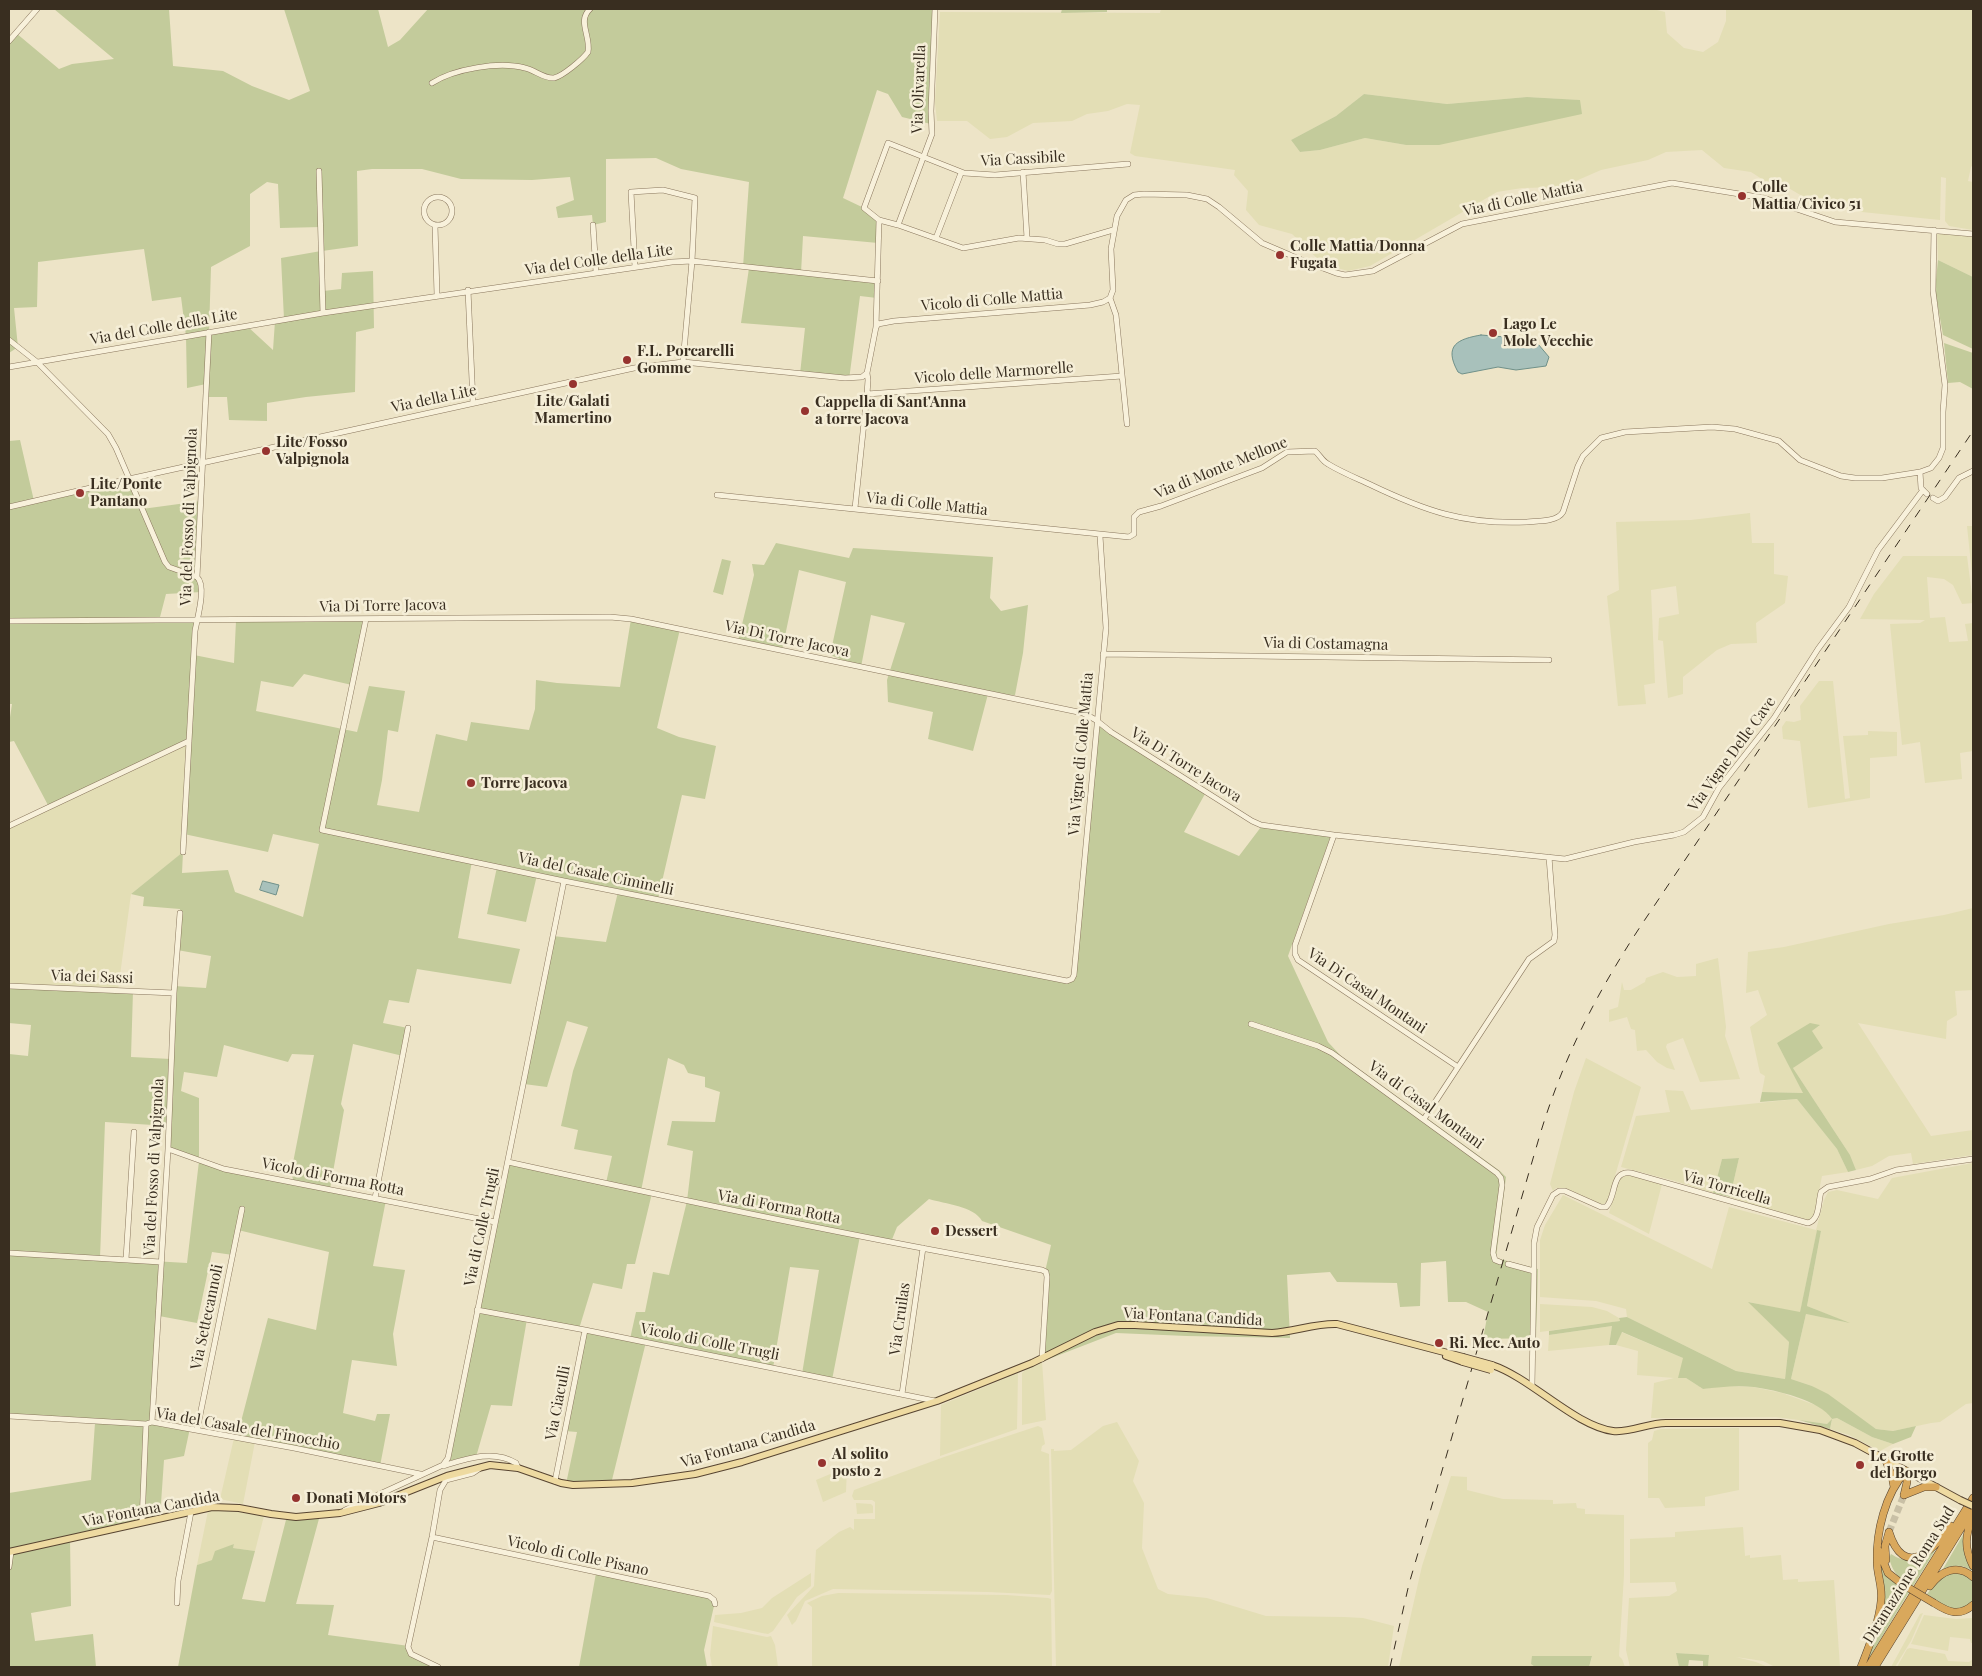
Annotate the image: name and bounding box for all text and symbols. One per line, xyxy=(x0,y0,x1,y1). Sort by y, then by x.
street label: Via Olivarella xyxy=(908,44,930,134)
street label: Via Cassibile xyxy=(980,148,1066,170)
street label: Via di Colle Mattia xyxy=(1461,178,1585,220)
place label: Colle Mattia/Civico 51 xyxy=(1752,178,1861,213)
marker: Colle Mattia/Civico 51 xyxy=(1736,190,1748,202)
place label: Colle Mattia/Donna Fugata xyxy=(1290,237,1425,272)
street label: Via del Colle della Lite xyxy=(524,241,674,279)
marker: Colle Mattia/Donna Fugata xyxy=(1274,249,1286,261)
street label: Vicolo di Colle Mattia xyxy=(920,285,1064,315)
street label: Via del Colle della Lite xyxy=(89,305,239,349)
place label: Lago Le Mole Vecchie xyxy=(1503,315,1593,350)
marker: Lago Le Mole Vecchie xyxy=(1487,327,1499,339)
place label: F.L. Porcarelli Gomme xyxy=(637,342,734,377)
marker: F.L. Porcarelli Gomme xyxy=(621,354,633,366)
street label: Vicolo delle Marmorelle xyxy=(914,358,1074,388)
marker: Lite/Galati Mamertino xyxy=(567,378,579,390)
street label: Via della Lite xyxy=(390,381,478,417)
place label: Lite/Galati Mamertino xyxy=(534,392,612,427)
place label: Cappella di Sant'Anna a torre Jacova xyxy=(815,393,966,428)
marker: Cappella di Sant'Anna a torre Jacova xyxy=(799,405,811,417)
street label: Via del Fosso di Valpignola xyxy=(177,428,201,606)
place label: Lite/Fosso Valpignola xyxy=(276,433,349,468)
street label: Via di Monte Mellone xyxy=(1152,433,1290,503)
marker: Lite/Fosso Valpignola xyxy=(260,445,272,457)
place label: Lite/Ponte Pantano xyxy=(90,475,162,510)
marker: Lite/Ponte Pantano xyxy=(74,487,86,499)
street label: Via di Colle Mattia xyxy=(865,489,989,519)
street label: Via Di Torre Jacova xyxy=(319,596,447,616)
street label: Via Di Torre Jacova xyxy=(723,617,851,661)
street label: Via di Costamagna xyxy=(1264,634,1388,654)
street label: Via Vigne di Colle Mattia xyxy=(1065,672,1097,836)
street label: Via Vigne Delle Cave xyxy=(1684,693,1780,815)
street label: Via Di Torre Jacova xyxy=(1127,724,1245,806)
place label: Torre Jacova xyxy=(481,774,568,792)
marker: Torre Jacova xyxy=(465,777,477,789)
street label: Via del Casale Ciminelli xyxy=(517,849,675,899)
street label: Via Di Casal Montani xyxy=(1304,944,1430,1038)
street label: Via dei Sassi xyxy=(50,967,134,987)
street label: Via di Casal Montani xyxy=(1365,1057,1487,1153)
street label: Via del Fosso di Valpignola xyxy=(140,1078,168,1256)
street label: Vicolo di Forma Rotta xyxy=(260,1154,406,1200)
street label: Via di Colle Trugli xyxy=(461,1166,503,1288)
street label: Via Torricella xyxy=(1681,1167,1773,1209)
street label: Via di Forma Rotta xyxy=(716,1186,842,1228)
place label: Dessert xyxy=(945,1222,998,1240)
marker: Dessert xyxy=(929,1225,941,1237)
street label: Via Settecannoli xyxy=(187,1263,227,1371)
street label: Via Cruilas xyxy=(886,1282,914,1356)
street label: Via Fontana Candida xyxy=(1123,1304,1263,1330)
street label: Vicolo di Colle Trugli xyxy=(639,1320,781,1364)
place label: Ri. Mec. Auto xyxy=(1449,1334,1540,1352)
marker: Ri. Mec. Auto xyxy=(1433,1337,1445,1349)
street label: Via Ciaculli xyxy=(542,1364,574,1442)
street label: Via del Casale del Finocchio xyxy=(154,1404,342,1454)
street label: Via Fontana Candida xyxy=(679,1416,817,1472)
place label: Al solito posto 2 xyxy=(832,1445,889,1480)
place label: Le Grotte del Borgo xyxy=(1870,1447,1937,1482)
marker: Al solito posto 2 xyxy=(816,1457,828,1469)
marker: Le Grotte del Borgo xyxy=(1854,1459,1866,1471)
street label: Via Fontana Candida xyxy=(81,1487,221,1531)
place label: Donati Motors xyxy=(306,1489,406,1507)
marker: Donati Motors xyxy=(290,1492,302,1504)
street label: Diramazione Roma Sud xyxy=(1859,1503,1959,1647)
street label: Vicolo di Colle Pisano xyxy=(506,1532,650,1580)

